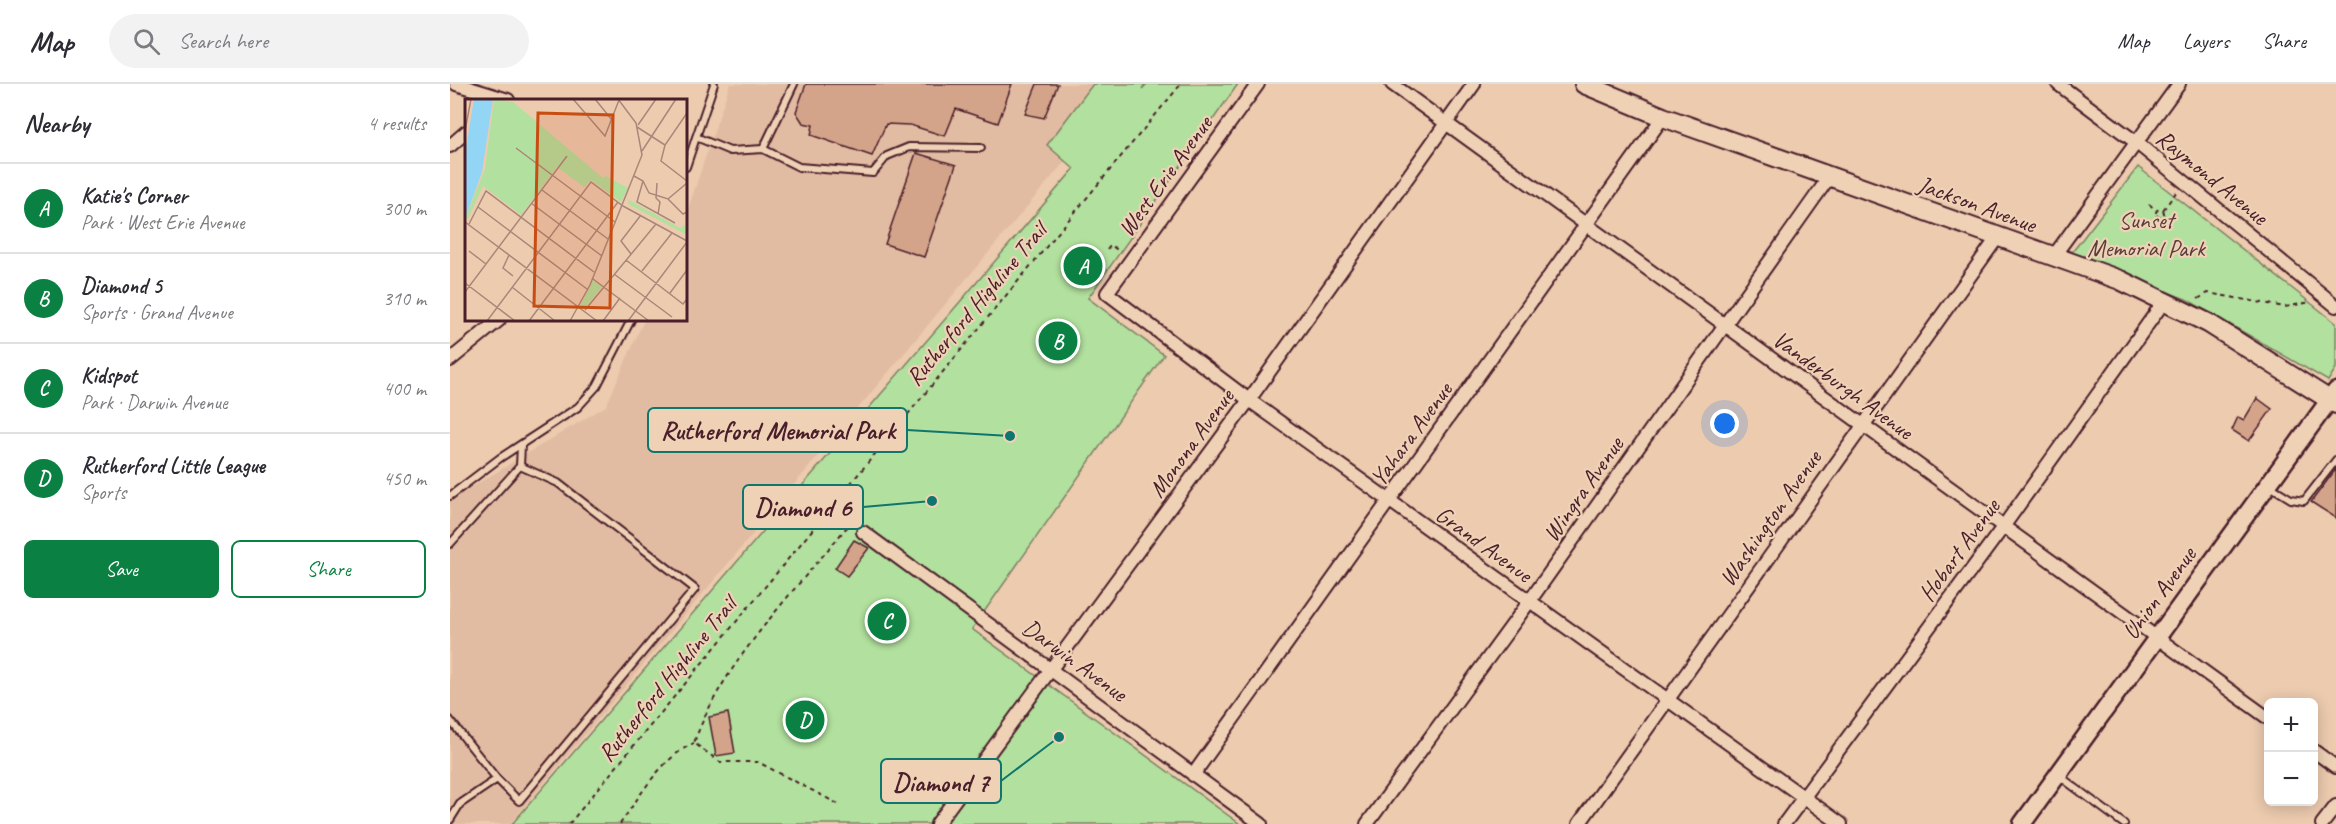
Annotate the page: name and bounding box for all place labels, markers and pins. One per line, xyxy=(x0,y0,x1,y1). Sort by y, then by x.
pin: A xyxy=(1064,244,1102,288)
pin: B xyxy=(1038,318,1078,364)
callout: Rutherford Memorial Park xyxy=(648,408,907,452)
callout: Diamond 6 xyxy=(743,485,863,529)
pin: C xyxy=(868,598,906,644)
pin: D xyxy=(786,698,824,742)
callout: Diamond 7 xyxy=(881,759,1001,803)

